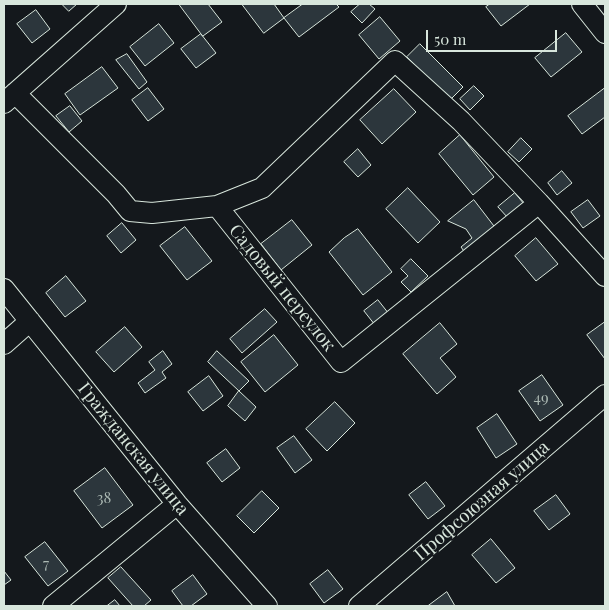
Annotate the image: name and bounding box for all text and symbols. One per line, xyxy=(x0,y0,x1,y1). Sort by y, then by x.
scale bar xyxy=(429,20,560,52)
text: 50 m xyxy=(434,29,466,49)
street label: Садовый переулок xyxy=(224,220,340,356)
street label: Гражданская улица xyxy=(73,378,193,520)
house number: 49 xyxy=(533,389,549,407)
street label: Профсоюзная улица xyxy=(410,436,554,566)
house number: 38 xyxy=(97,489,111,507)
house number: 7 xyxy=(43,555,49,573)

